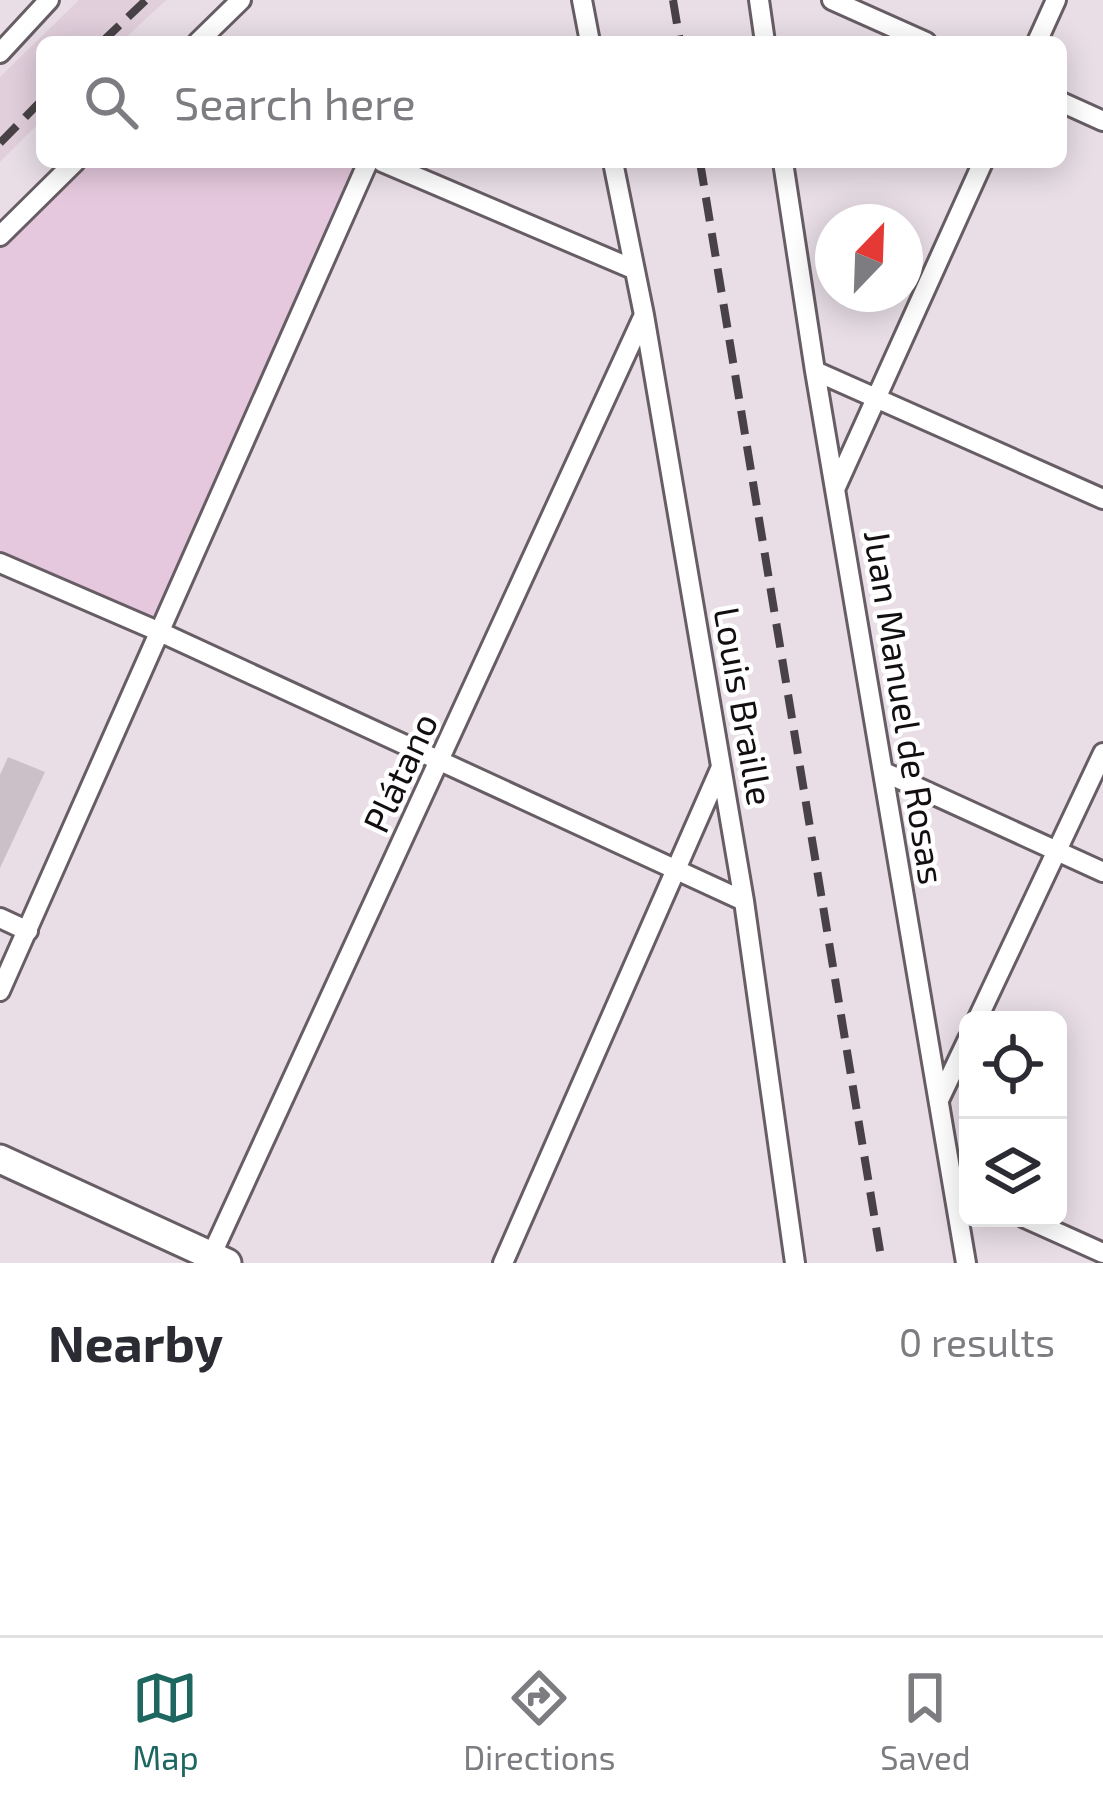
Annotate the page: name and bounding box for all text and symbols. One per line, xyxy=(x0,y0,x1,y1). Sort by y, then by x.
search box xyxy=(36,36,1067,168)
icon: search xyxy=(78,69,144,135)
text: Search here xyxy=(174,75,416,129)
north arrow xyxy=(815,204,923,312)
street label: Juan Manuel de Rosas xyxy=(857,527,955,887)
street label: Louis Braille xyxy=(706,603,784,809)
street label: Plátano xyxy=(353,706,445,838)
map controls xyxy=(959,1011,1067,1227)
button: locate xyxy=(959,1011,1067,1119)
button: layers xyxy=(959,1119,1067,1227)
text: Nearby xyxy=(48,1311,223,1372)
text: 0 results xyxy=(899,1318,1055,1365)
tab: Map xyxy=(132,1665,199,1777)
tab: Directions xyxy=(463,1665,615,1777)
tab: Saved xyxy=(880,1665,971,1777)

